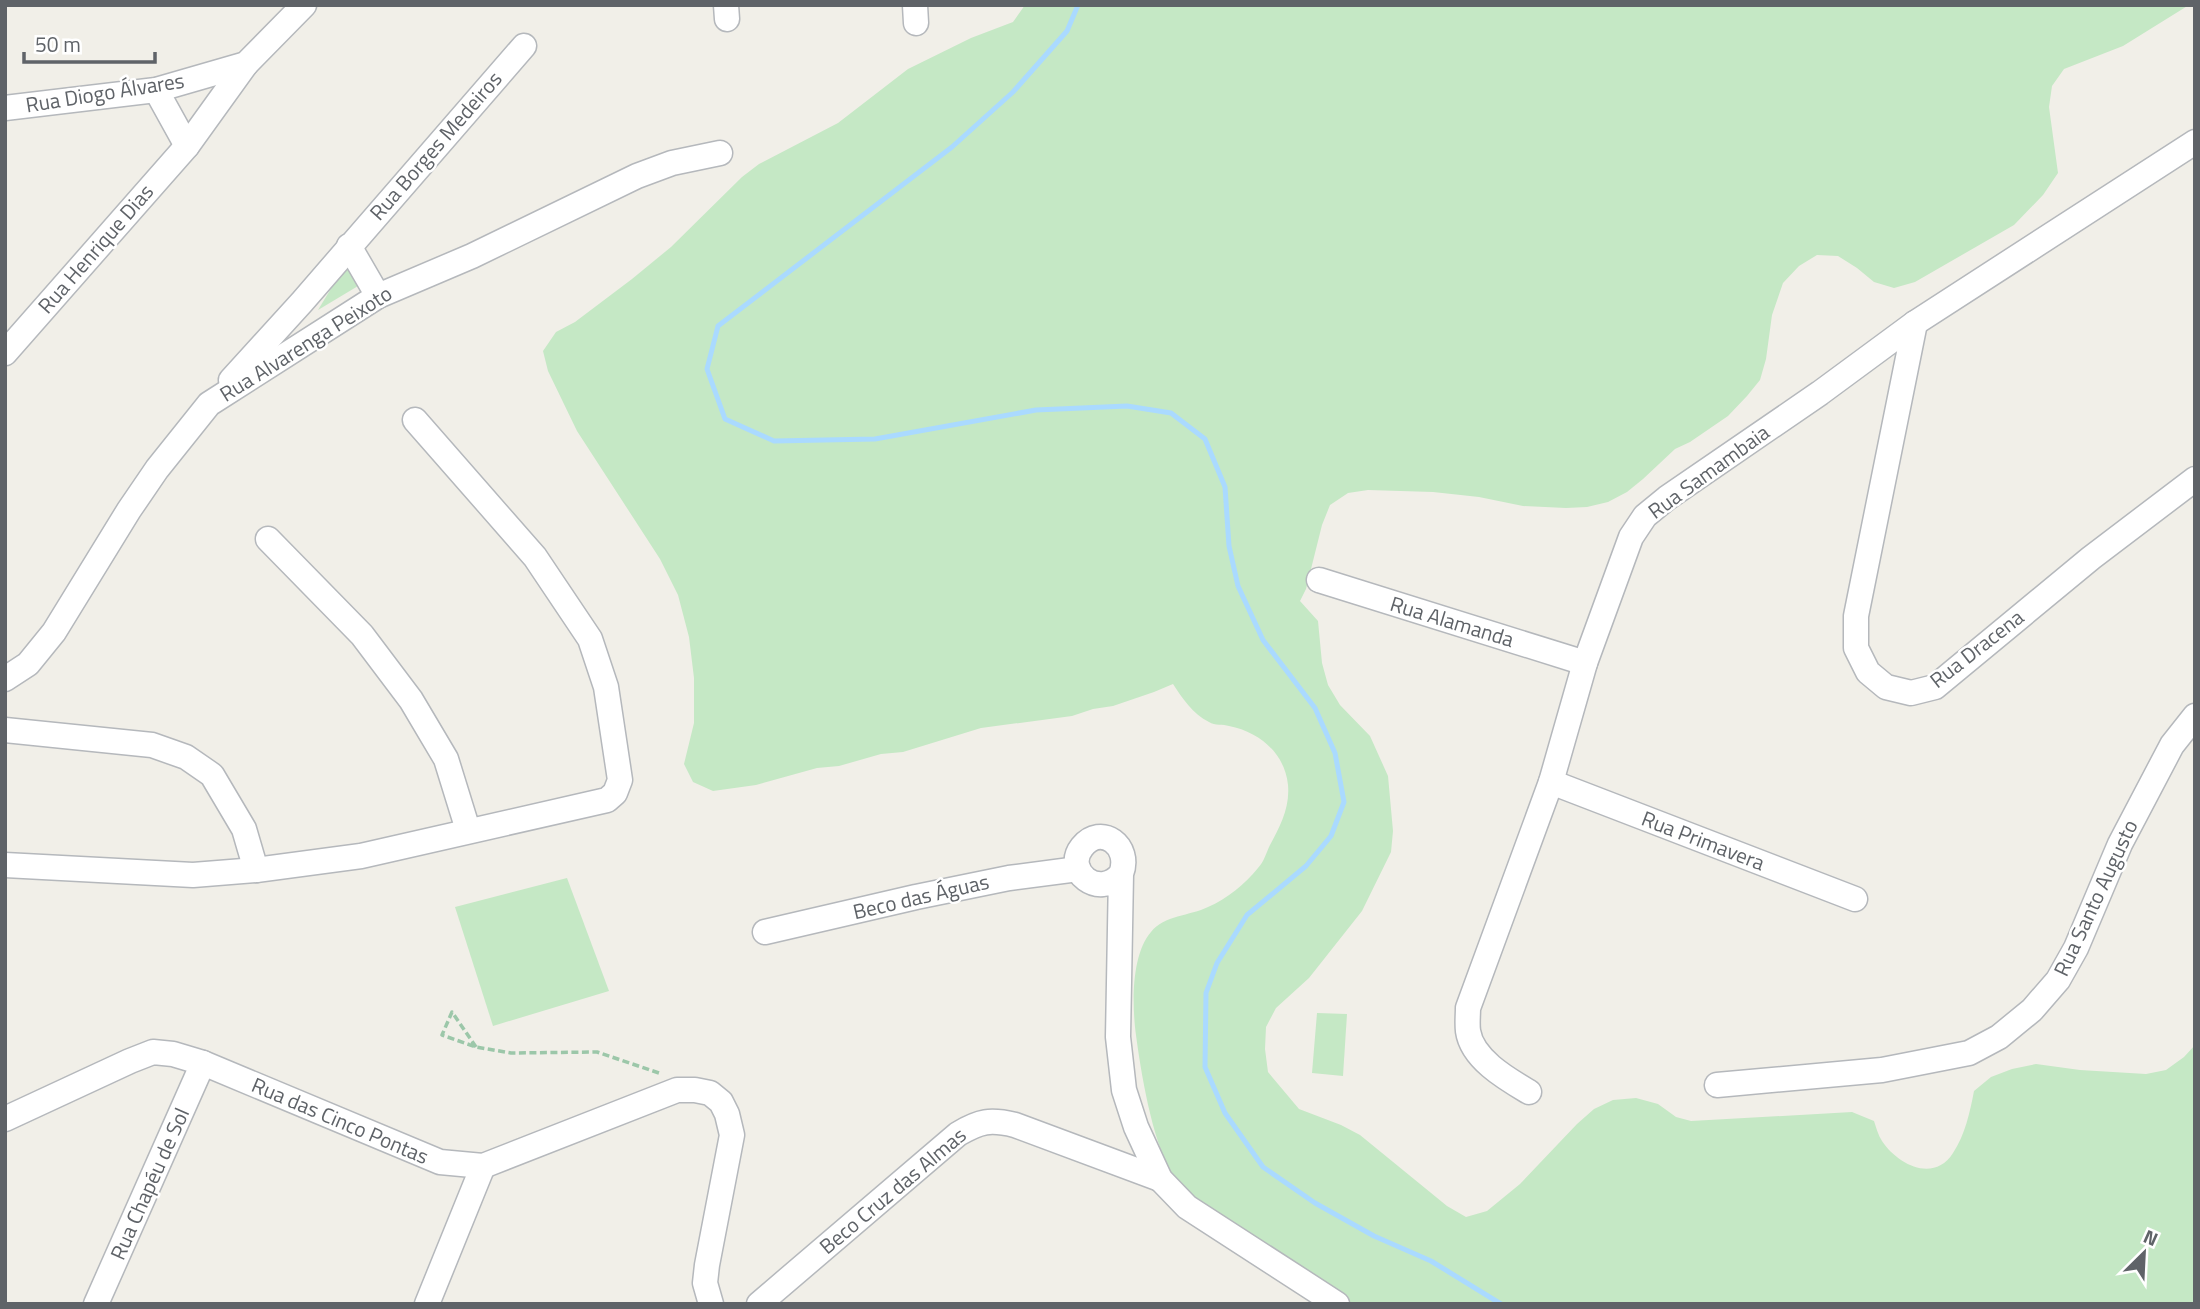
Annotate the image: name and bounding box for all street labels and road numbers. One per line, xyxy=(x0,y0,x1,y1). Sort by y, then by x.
street label: Rua Diogo Álvares xyxy=(23,64,186,120)
street label: Rua Borges Medeiros xyxy=(361,64,509,227)
street label: Rua Henrique Dias xyxy=(30,176,161,320)
street label: Rua Alvarenga Peixoto xyxy=(213,277,398,409)
street label: Rua Samambaia xyxy=(1641,416,1776,526)
street label: Rua Alamanda xyxy=(1386,587,1519,655)
street label: Rua Dracena xyxy=(1922,601,2031,695)
street label: Rua Primavera xyxy=(1637,802,1770,878)
street label: Rua Santo Augusto xyxy=(2045,814,2145,981)
street label: Beco das Águas xyxy=(850,865,992,927)
street label: Rua das Cinco Pontas xyxy=(247,1068,434,1172)
street label: Rua Chapéu de Sol xyxy=(101,1102,197,1265)
street label: Beco Cruz das Almas xyxy=(812,1119,973,1261)

